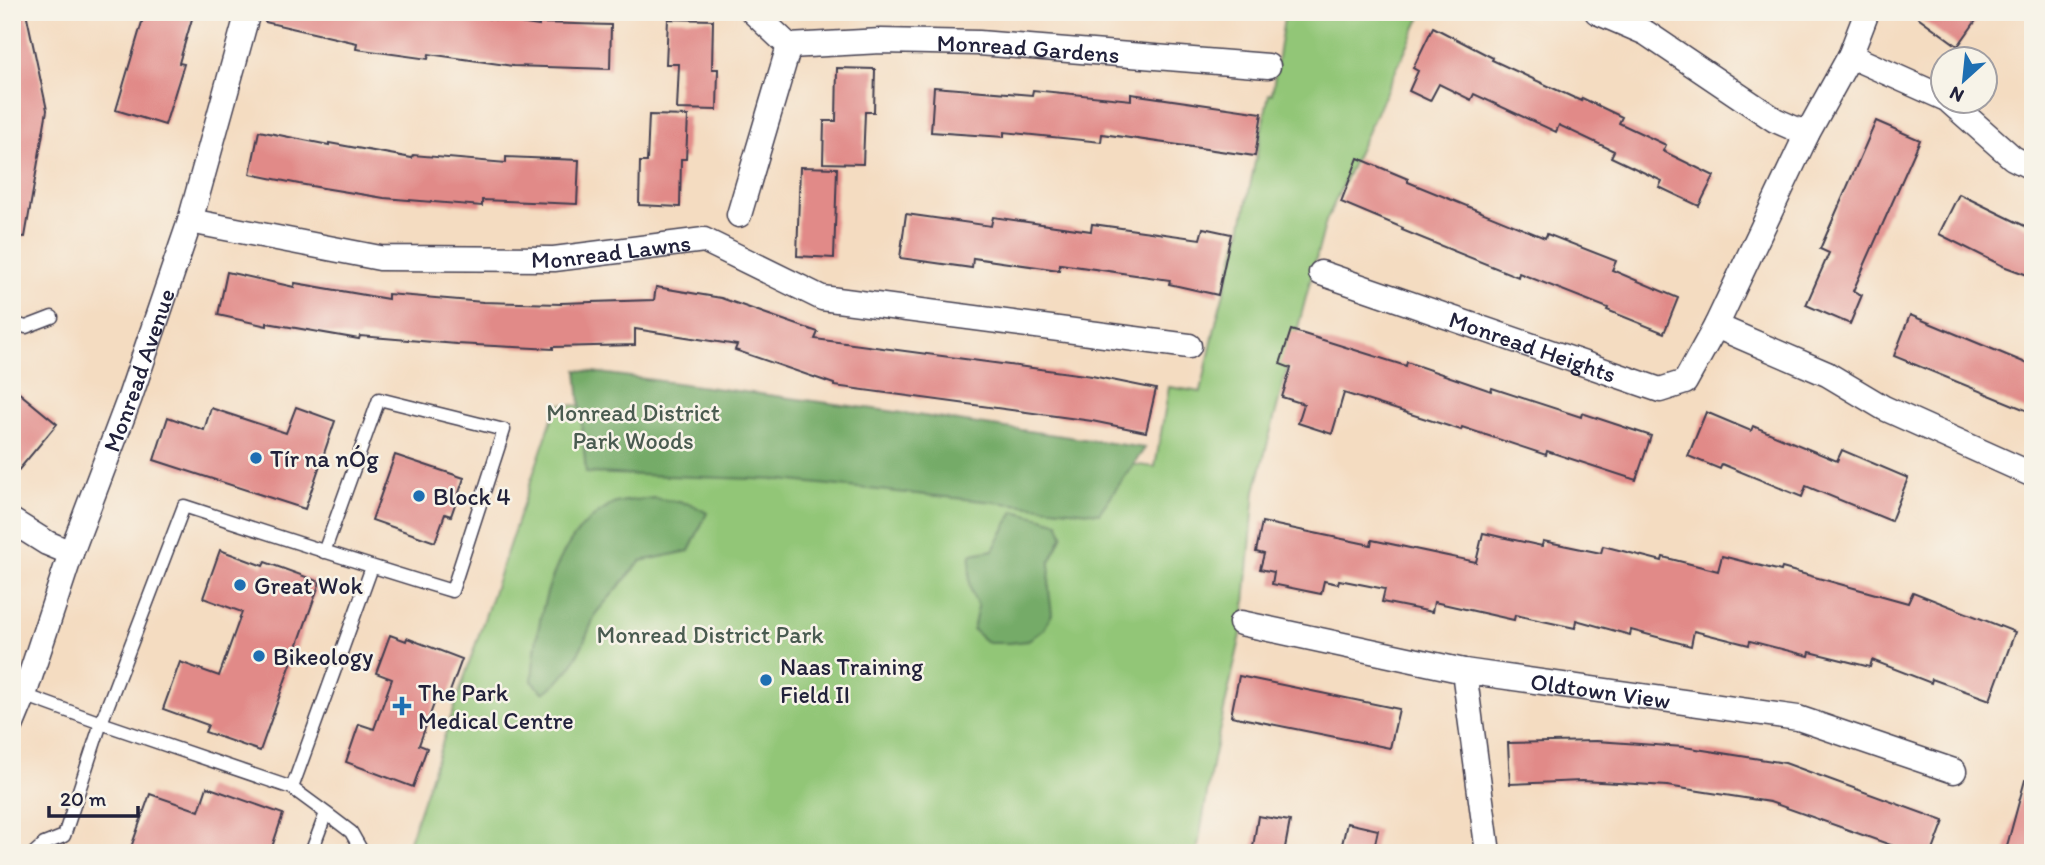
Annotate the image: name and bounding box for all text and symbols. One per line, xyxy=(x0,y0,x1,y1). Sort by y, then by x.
street label: Monread Gardens xyxy=(936,28,1121,69)
north arrow xyxy=(1930,46,2000,116)
text: N xyxy=(1946,82,1967,108)
street label: Monread Lawns xyxy=(531,227,693,274)
street label: Monread Avenue xyxy=(96,285,180,456)
street label: Monread Heights xyxy=(1445,304,1620,388)
park label: Monread District Park Woods xyxy=(546,398,720,455)
place label: Tír na nÓg xyxy=(270,444,379,473)
marker: Tír na nÓg xyxy=(248,450,264,466)
place label: Block 4 xyxy=(433,482,511,511)
marker: Block 4 xyxy=(411,488,427,504)
place label: Great Wok xyxy=(254,571,363,600)
marker: Great Wok xyxy=(232,577,248,593)
park label: Monread District Park xyxy=(596,620,824,649)
place label: Bikeology xyxy=(273,642,373,671)
marker: Bikeology xyxy=(251,648,267,664)
place label: Naas Training Field II xyxy=(780,652,924,709)
street label: Oldtown View xyxy=(1529,666,1672,714)
marker: Naas Training Field II xyxy=(758,672,774,688)
place label: The Park Medical Centre xyxy=(418,678,574,735)
marker: The Park Medical Centre xyxy=(392,696,412,716)
scale bar xyxy=(49,774,138,818)
text: 20 m xyxy=(60,786,107,811)

